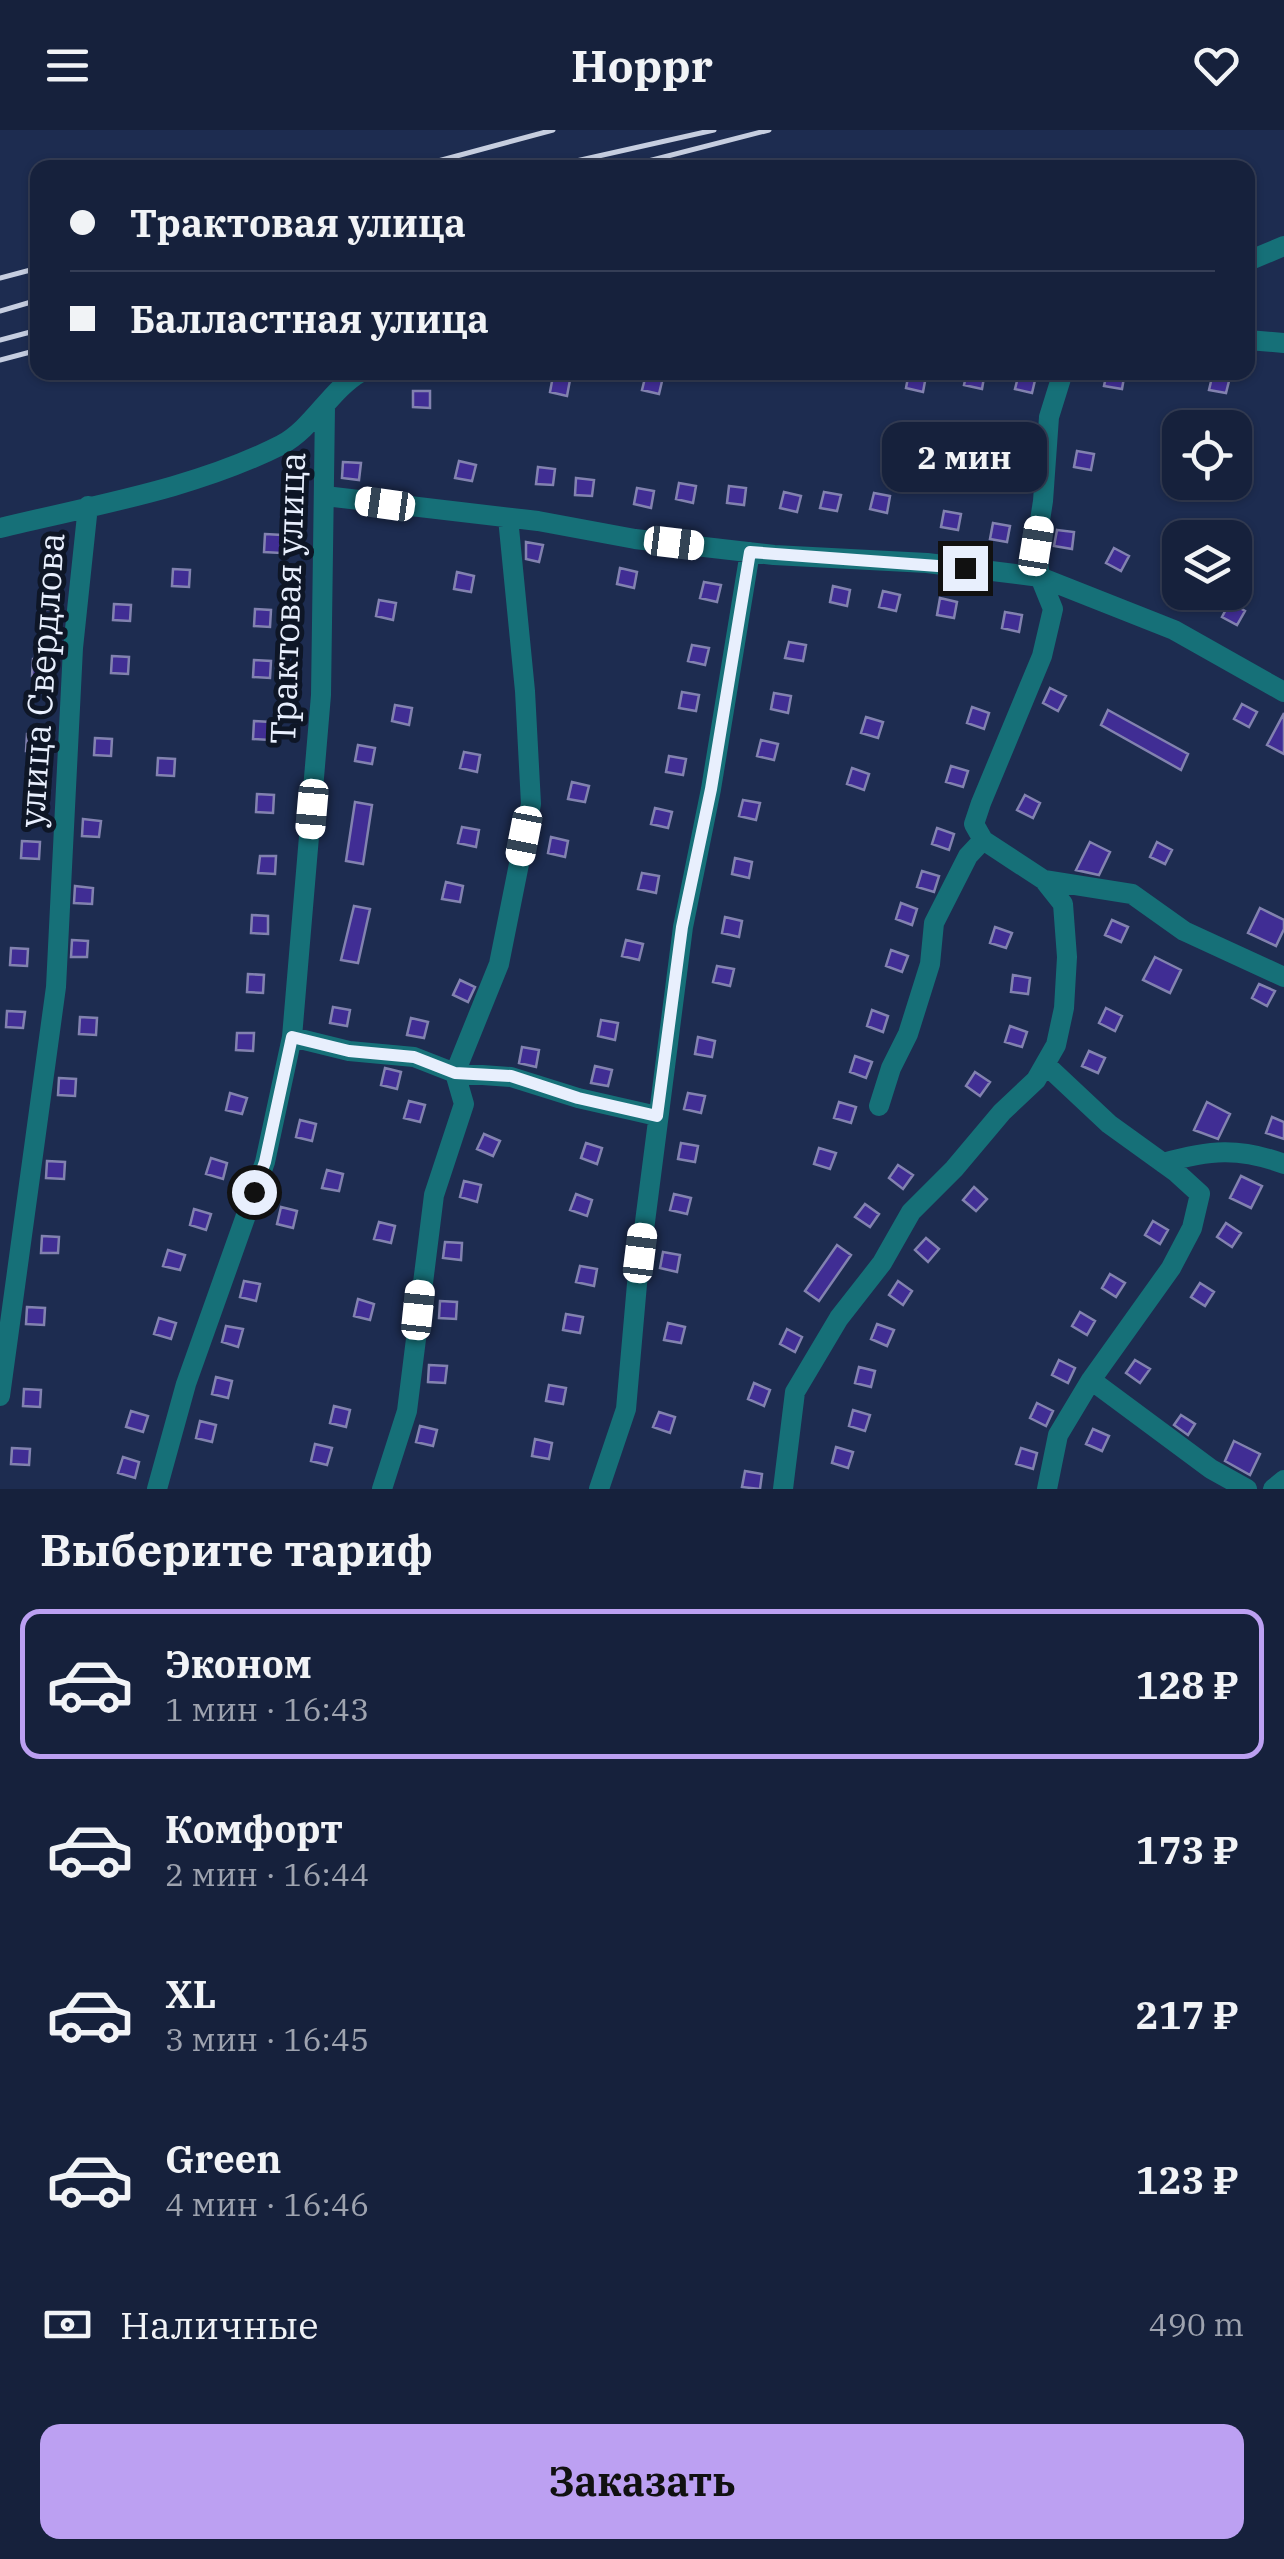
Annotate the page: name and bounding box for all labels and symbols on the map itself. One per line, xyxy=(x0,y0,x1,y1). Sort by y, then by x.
callout: 2 мин xyxy=(882,423,1048,493)
street label: Трактовая улица xyxy=(259,451,315,745)
car xyxy=(353,485,417,523)
car xyxy=(1016,514,1056,578)
car xyxy=(642,524,706,562)
street label: улица Свердлова xyxy=(8,531,74,829)
route end xyxy=(943,546,988,591)
car xyxy=(294,778,330,840)
car xyxy=(504,804,544,868)
route start xyxy=(232,1170,277,1215)
car xyxy=(621,1221,659,1285)
car xyxy=(400,1279,436,1341)

